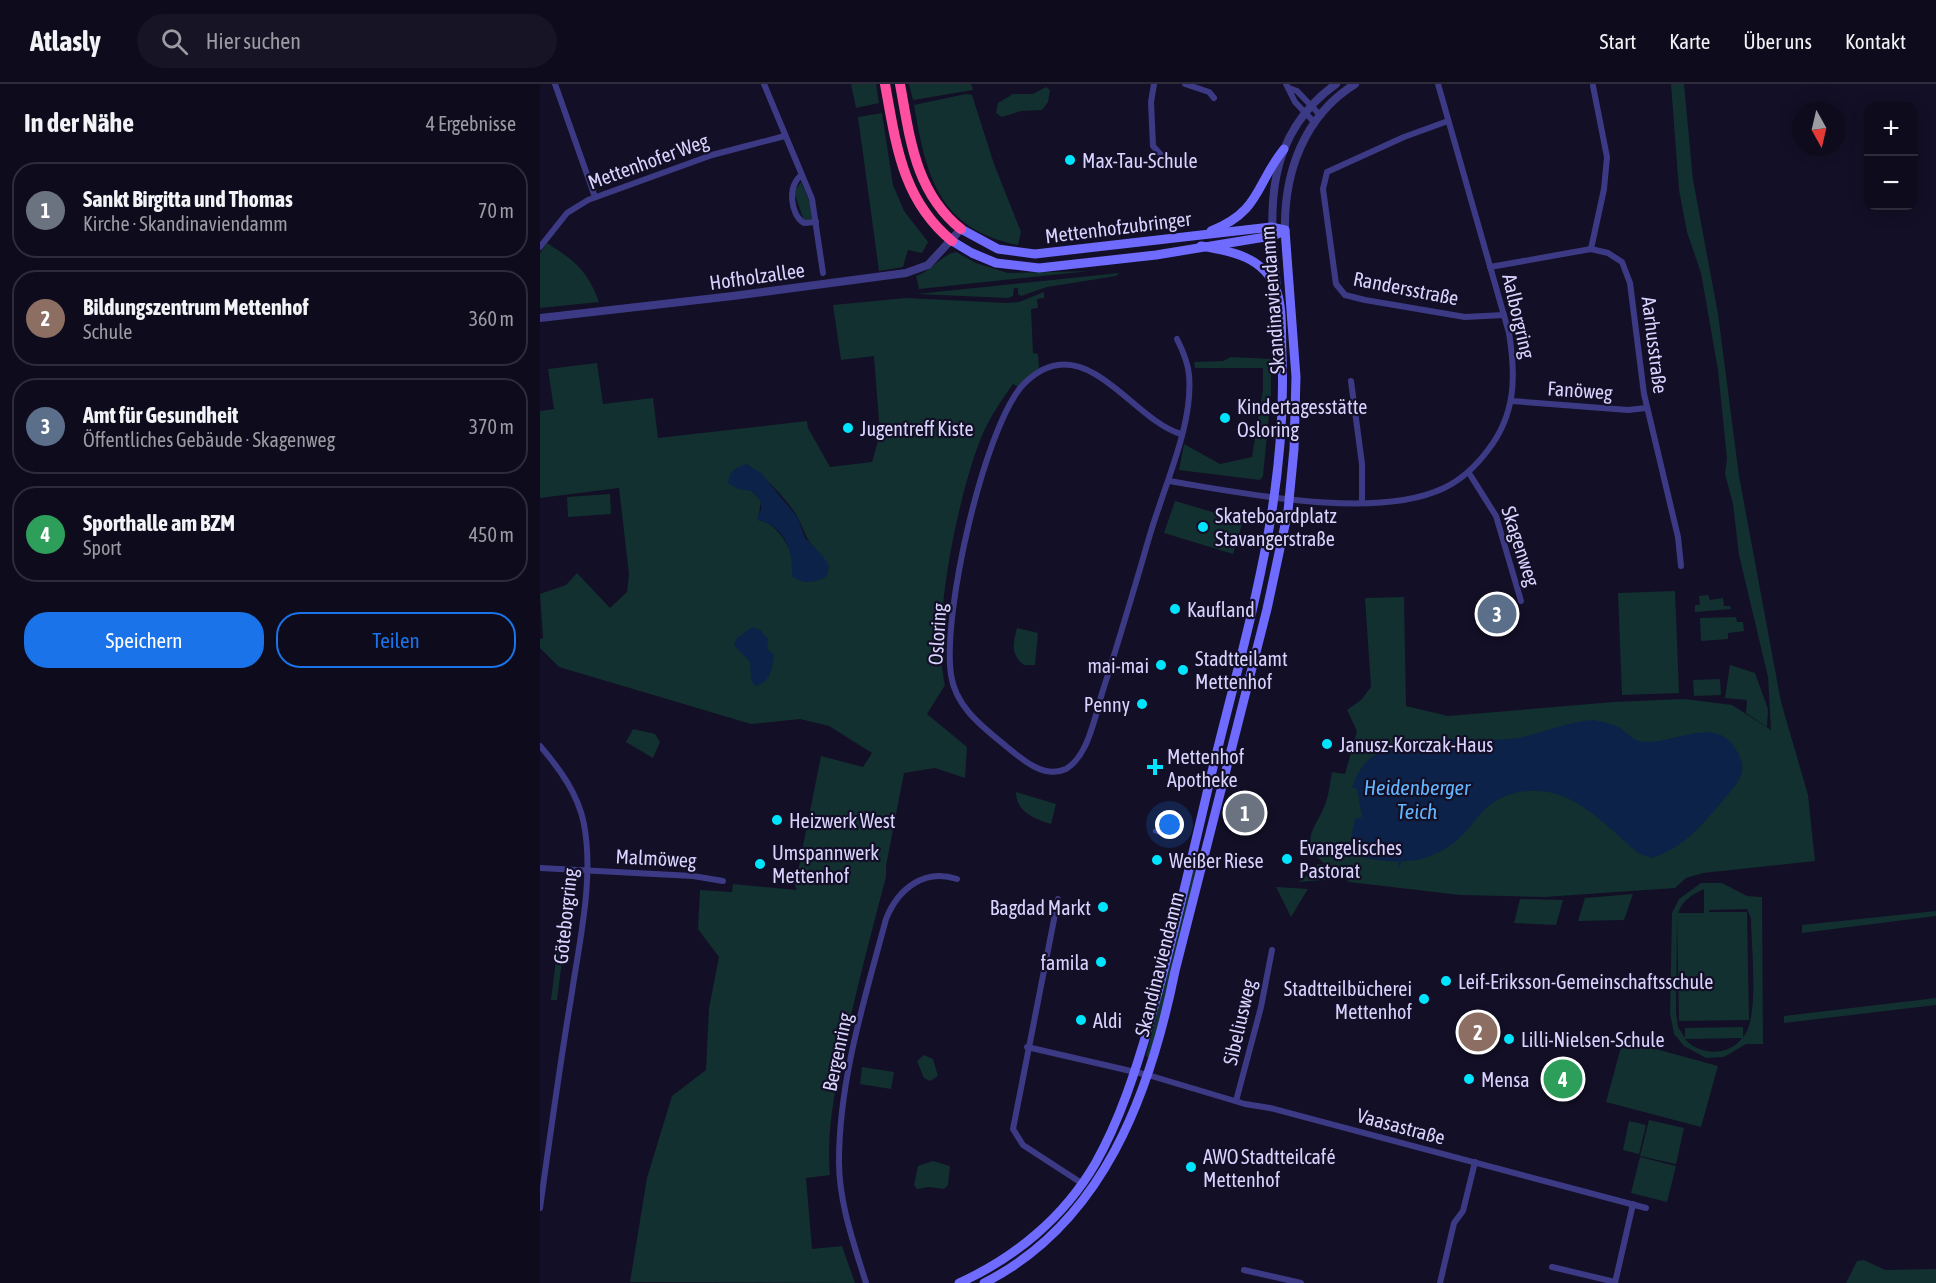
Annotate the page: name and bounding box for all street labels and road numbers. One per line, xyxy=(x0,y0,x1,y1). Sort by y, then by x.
street label: Mettenhofer Weg xyxy=(585,128,712,193)
street label: Mettenhofzubringer xyxy=(1044,206,1193,247)
street label: Skandinaviendamm xyxy=(1255,225,1289,375)
street label: Hofholzallee xyxy=(708,258,806,294)
street label: Randersstraße xyxy=(1351,267,1461,309)
street label: Aalborgring xyxy=(1498,272,1540,361)
street label: Aarhusstraße xyxy=(1638,295,1672,395)
street label: Fanöweg xyxy=(1547,376,1614,404)
street label: Skagenweg xyxy=(1497,503,1545,589)
street label: Osloring xyxy=(923,602,951,666)
street label: Malmöweg xyxy=(615,844,697,872)
street label: Göteborgring xyxy=(549,867,582,965)
street label: Skandinaviendamm xyxy=(1130,889,1188,1039)
street label: Sibeliusweg xyxy=(1218,976,1260,1067)
street label: Bergenring xyxy=(817,1010,857,1093)
street label: Vaasastraße xyxy=(1354,1103,1448,1149)

